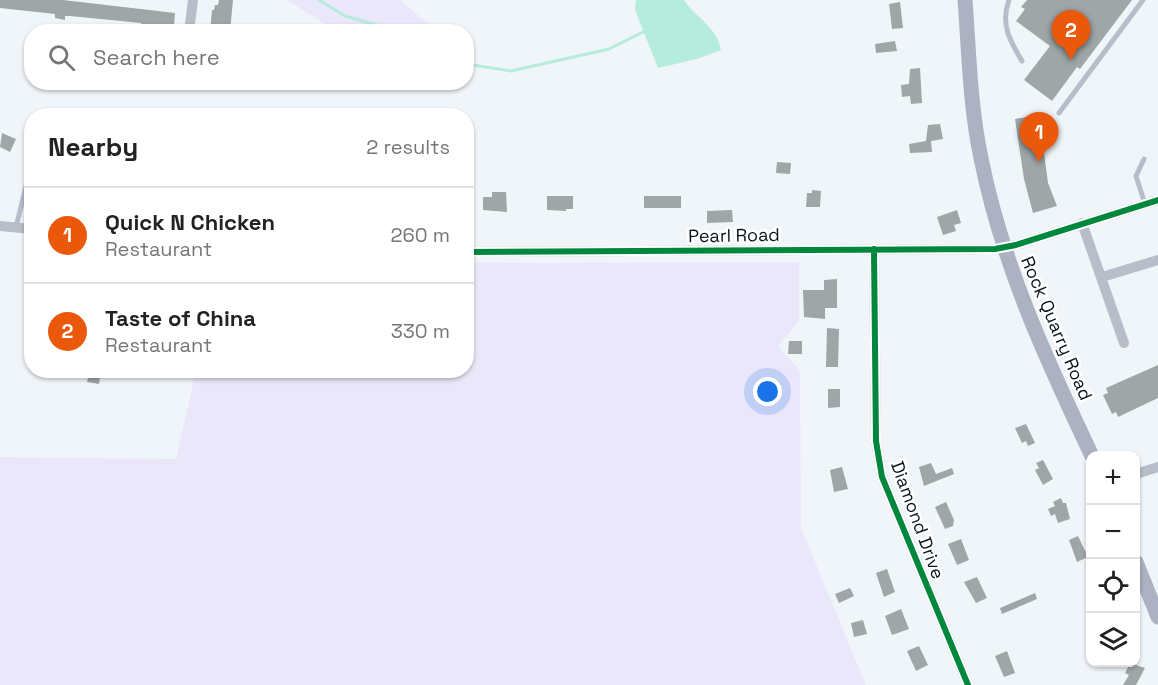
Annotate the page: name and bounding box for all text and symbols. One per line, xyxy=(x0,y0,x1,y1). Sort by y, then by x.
pin: 2 xyxy=(1052,10,1090,60)
search box xyxy=(24,24,474,90)
icon: search xyxy=(45,41,78,74)
text: Search here xyxy=(93,43,220,71)
pin: 1 xyxy=(1020,112,1058,162)
text: Nearby xyxy=(48,130,138,164)
text: 2 results xyxy=(366,134,450,160)
text: Quick N Chicken xyxy=(105,208,275,236)
text: 1 xyxy=(63,222,72,248)
text: 260 m xyxy=(391,222,450,248)
street label: Pearl Road xyxy=(688,223,780,247)
text: Restaurant xyxy=(105,236,212,262)
street label: Rock Quarry Road xyxy=(1016,252,1098,404)
text: Taste of China xyxy=(105,304,256,332)
text: 2 xyxy=(62,318,73,344)
text: 330 m xyxy=(391,318,450,344)
text: Restaurant xyxy=(105,332,212,358)
your location xyxy=(753,377,782,406)
map controls xyxy=(1086,451,1140,667)
button: + xyxy=(1086,451,1140,505)
street label: Diamond Drive xyxy=(886,458,950,582)
button: − xyxy=(1086,505,1140,559)
button: locate xyxy=(1086,559,1140,613)
button: layers xyxy=(1086,613,1140,667)

